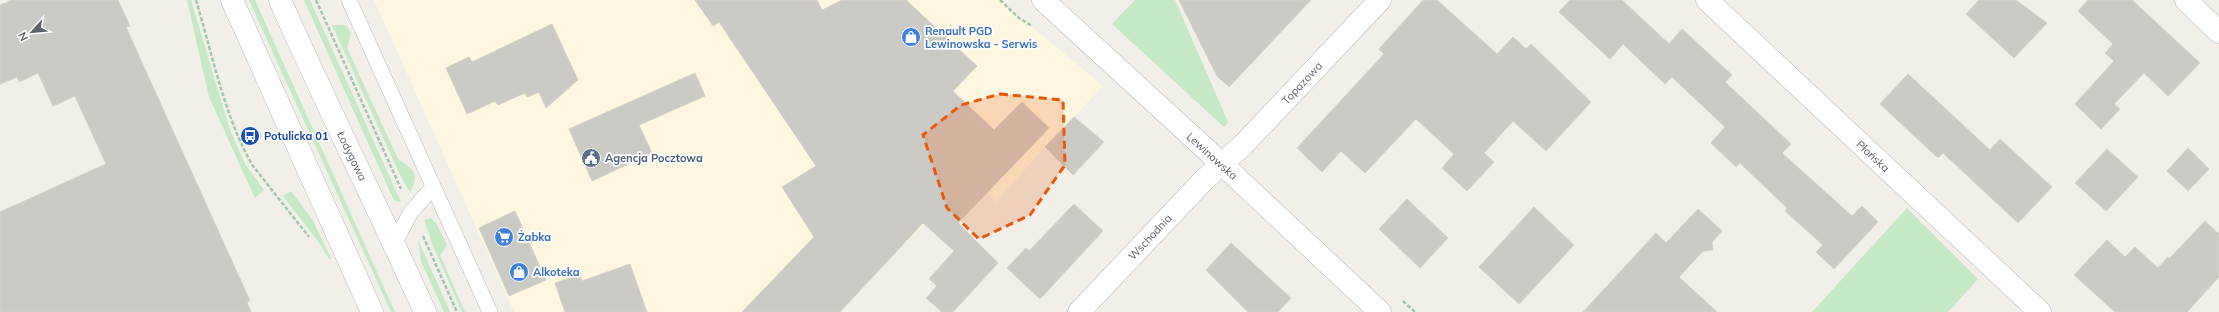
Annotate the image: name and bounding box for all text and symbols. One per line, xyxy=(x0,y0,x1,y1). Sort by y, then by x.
north arrow xyxy=(12,12,52,52)
place label: Renault PGD Lewinowska - Serwis xyxy=(925,24,1038,51)
shop icon: Renault PGD Lewinowska - Serwis xyxy=(900,26,922,48)
text: N xyxy=(15,30,31,43)
street label: Topazowa xyxy=(1279,59,1325,107)
bus stop icon: Potulicka 01 xyxy=(239,125,261,147)
street label: Łodygowa xyxy=(334,128,370,183)
place label: Potulicka 01 xyxy=(264,129,329,143)
street label: Lewinowska xyxy=(1184,129,1240,183)
street label: Płońska xyxy=(1854,137,1892,175)
public building icon: Agencja Pocztowa xyxy=(580,147,602,169)
place label: Agencja Pocztowa xyxy=(605,151,703,165)
street label: Wschodnia xyxy=(1125,211,1175,263)
supermarket icon: Żabka xyxy=(493,226,515,248)
place label: Żabka xyxy=(518,229,551,244)
shop icon: Alkoteka xyxy=(508,261,530,283)
place label: Alkoteka xyxy=(533,265,580,279)

